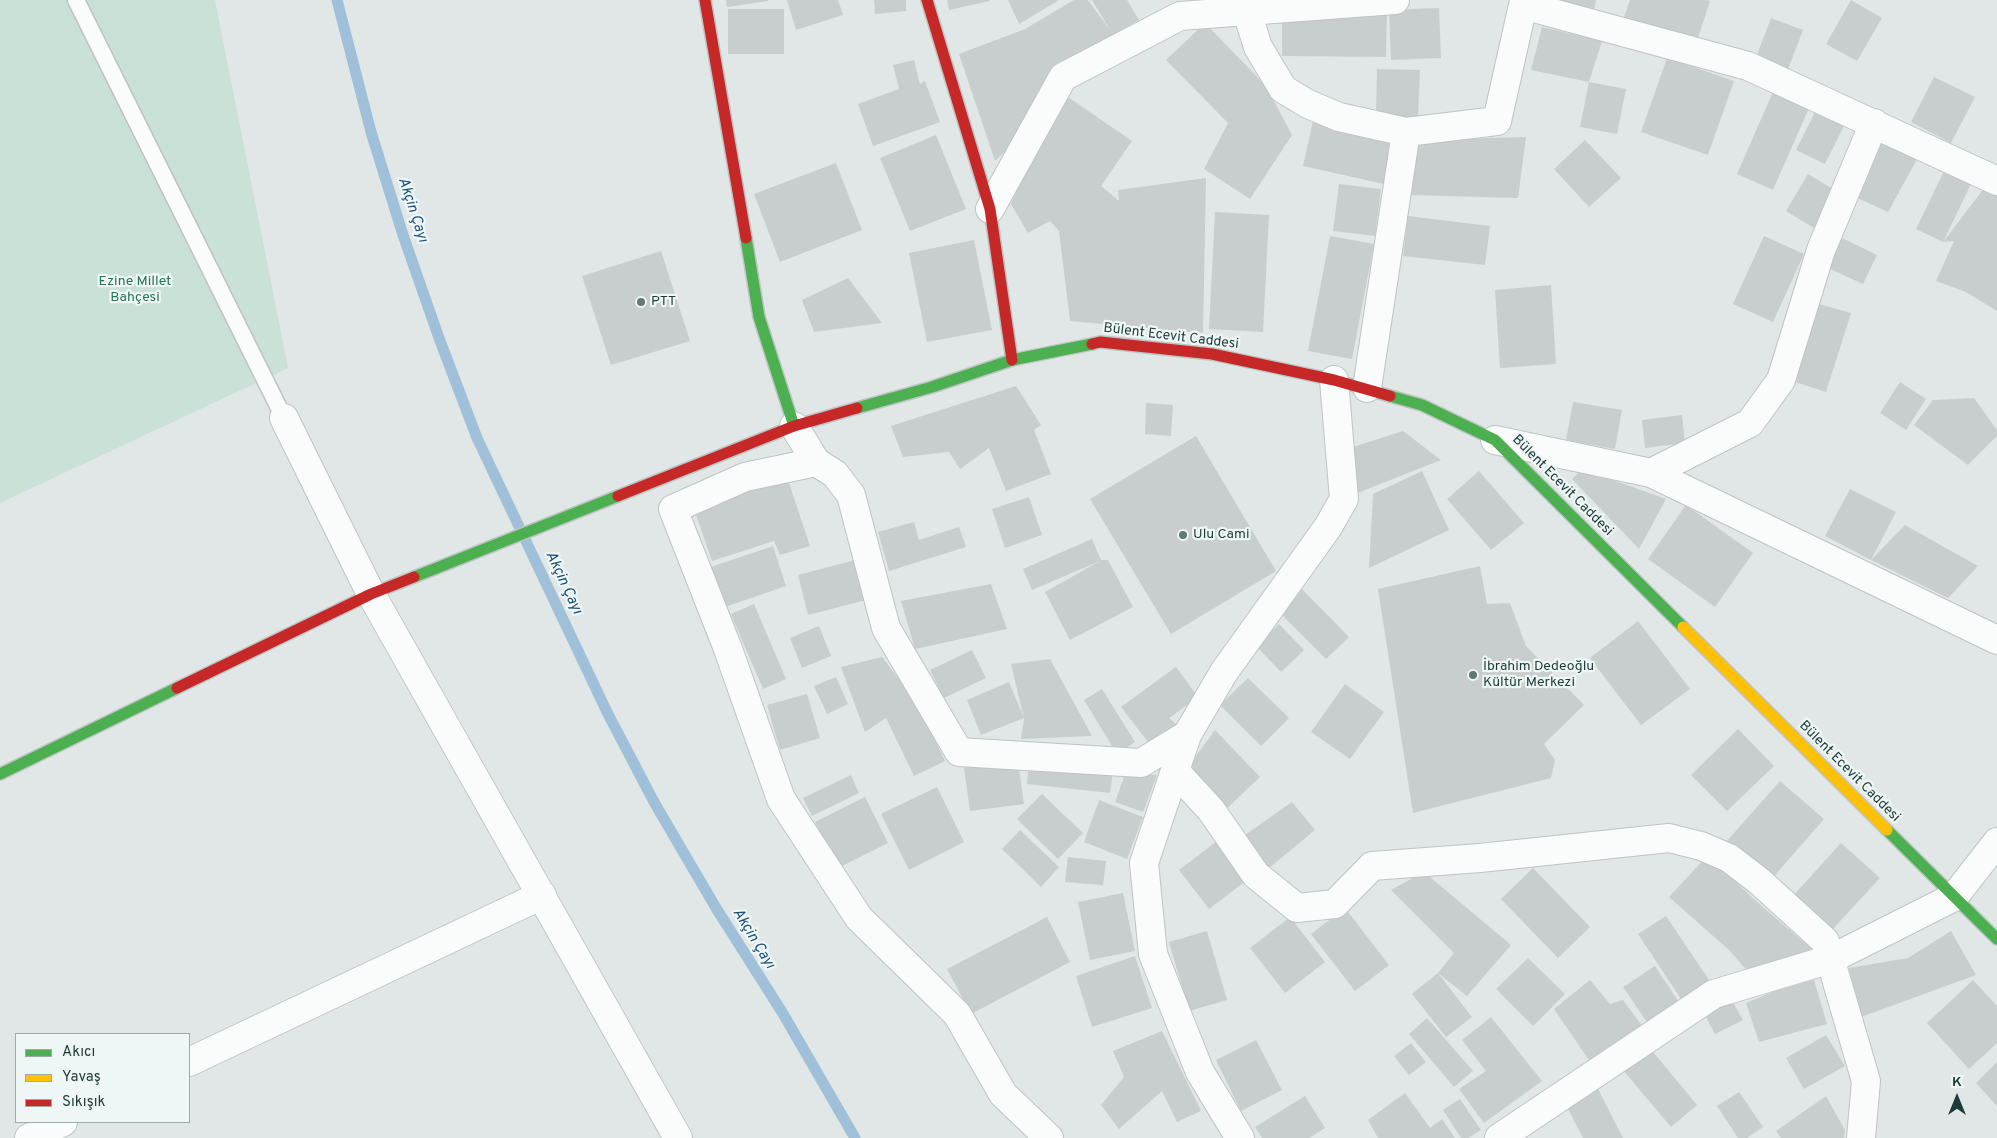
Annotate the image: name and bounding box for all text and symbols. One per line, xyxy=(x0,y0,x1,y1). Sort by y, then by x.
water label: Akçin Çayı xyxy=(393,175,431,245)
park label: Ezine Millet Bahçesi xyxy=(99,274,171,306)
place label: PTT xyxy=(651,294,676,310)
marker: PTT xyxy=(635,296,647,308)
street label: Bülent Ecevit Caddesi xyxy=(1102,320,1240,354)
street label: Bülent Ecevit Caddesi xyxy=(1508,432,1616,540)
place label: Ulu Cami xyxy=(1193,527,1250,543)
marker: Ulu Cami xyxy=(1177,529,1189,541)
water label: Akçin Çayı xyxy=(541,549,585,617)
place label: İbrahim Dedeoğlu Kültür Merkezi xyxy=(1483,659,1594,692)
marker: İbrahim Dedeoğlu Kültür Merkezi xyxy=(1467,669,1479,681)
street label: Bülent Ecevit Caddesi xyxy=(1795,718,1903,826)
water label: Akçin Çayı xyxy=(728,906,778,972)
legend xyxy=(15,1033,190,1123)
text: Akıcı xyxy=(62,1043,95,1062)
text: Yavaş xyxy=(62,1068,101,1087)
north arrow xyxy=(1932,1073,1982,1123)
text: K xyxy=(1952,1074,1962,1091)
text: Sıkışık xyxy=(62,1093,106,1112)

